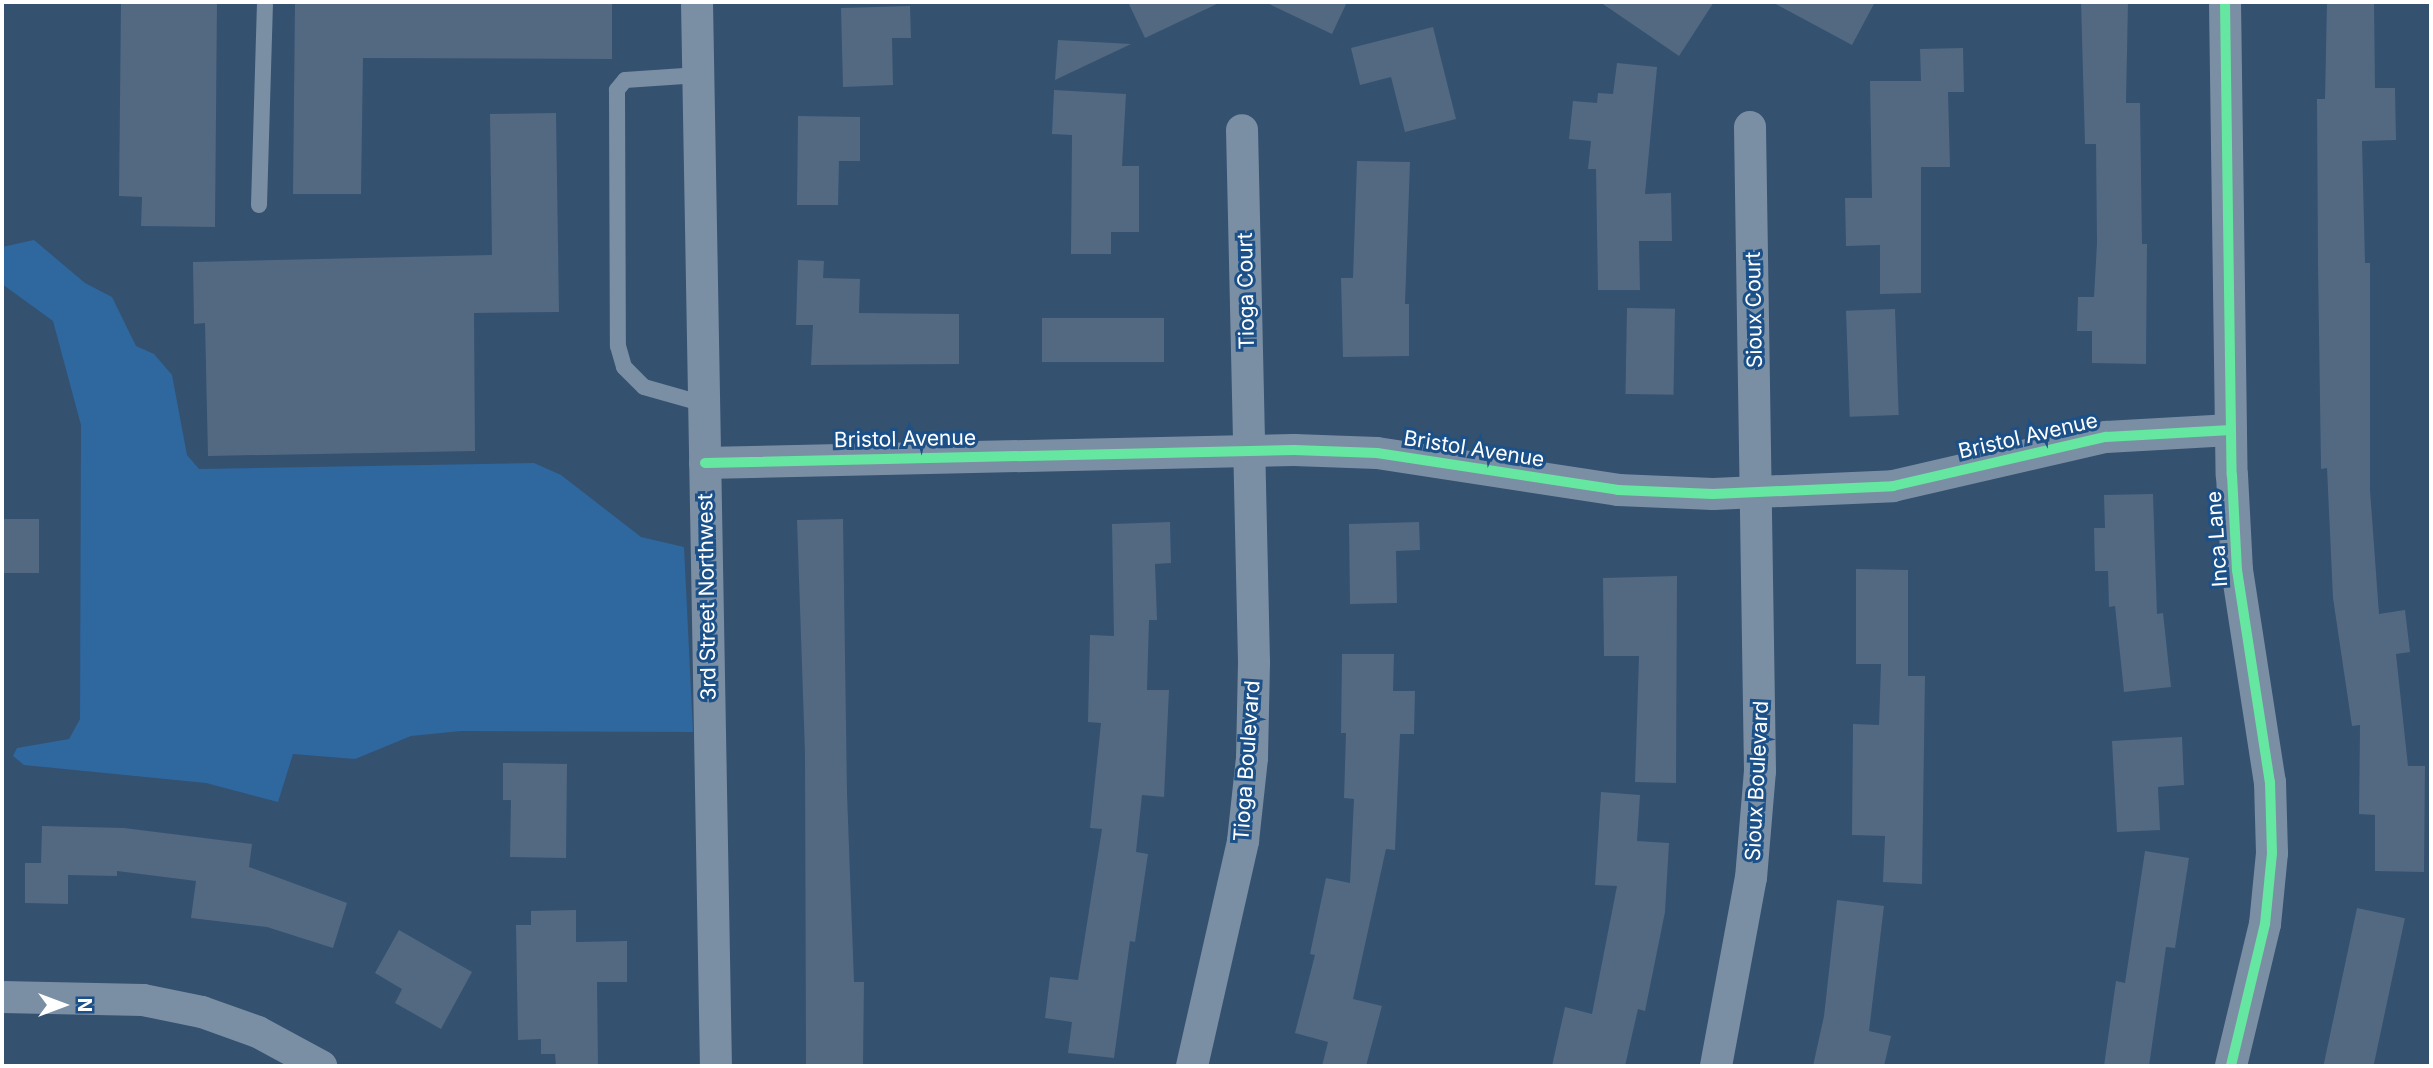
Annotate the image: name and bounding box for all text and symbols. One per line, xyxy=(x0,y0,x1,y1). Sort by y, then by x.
street label: Tioga Court xyxy=(1232,232,1260,350)
street label: Sioux Court xyxy=(1740,252,1768,368)
street label: Bristol Avenue xyxy=(1956,408,2100,464)
street label: Bristol Avenue xyxy=(834,425,976,453)
street label: Bristol Avenue xyxy=(1402,425,1546,473)
street label: Inca Lane xyxy=(2201,490,2233,588)
street label: 3rd Street Northwest xyxy=(693,493,721,701)
street label: Tioga Boulevard xyxy=(1229,680,1265,842)
street label: Sioux Boulevard xyxy=(1740,700,1774,862)
north arrow xyxy=(28,970,98,1040)
text: N xyxy=(73,998,96,1012)

